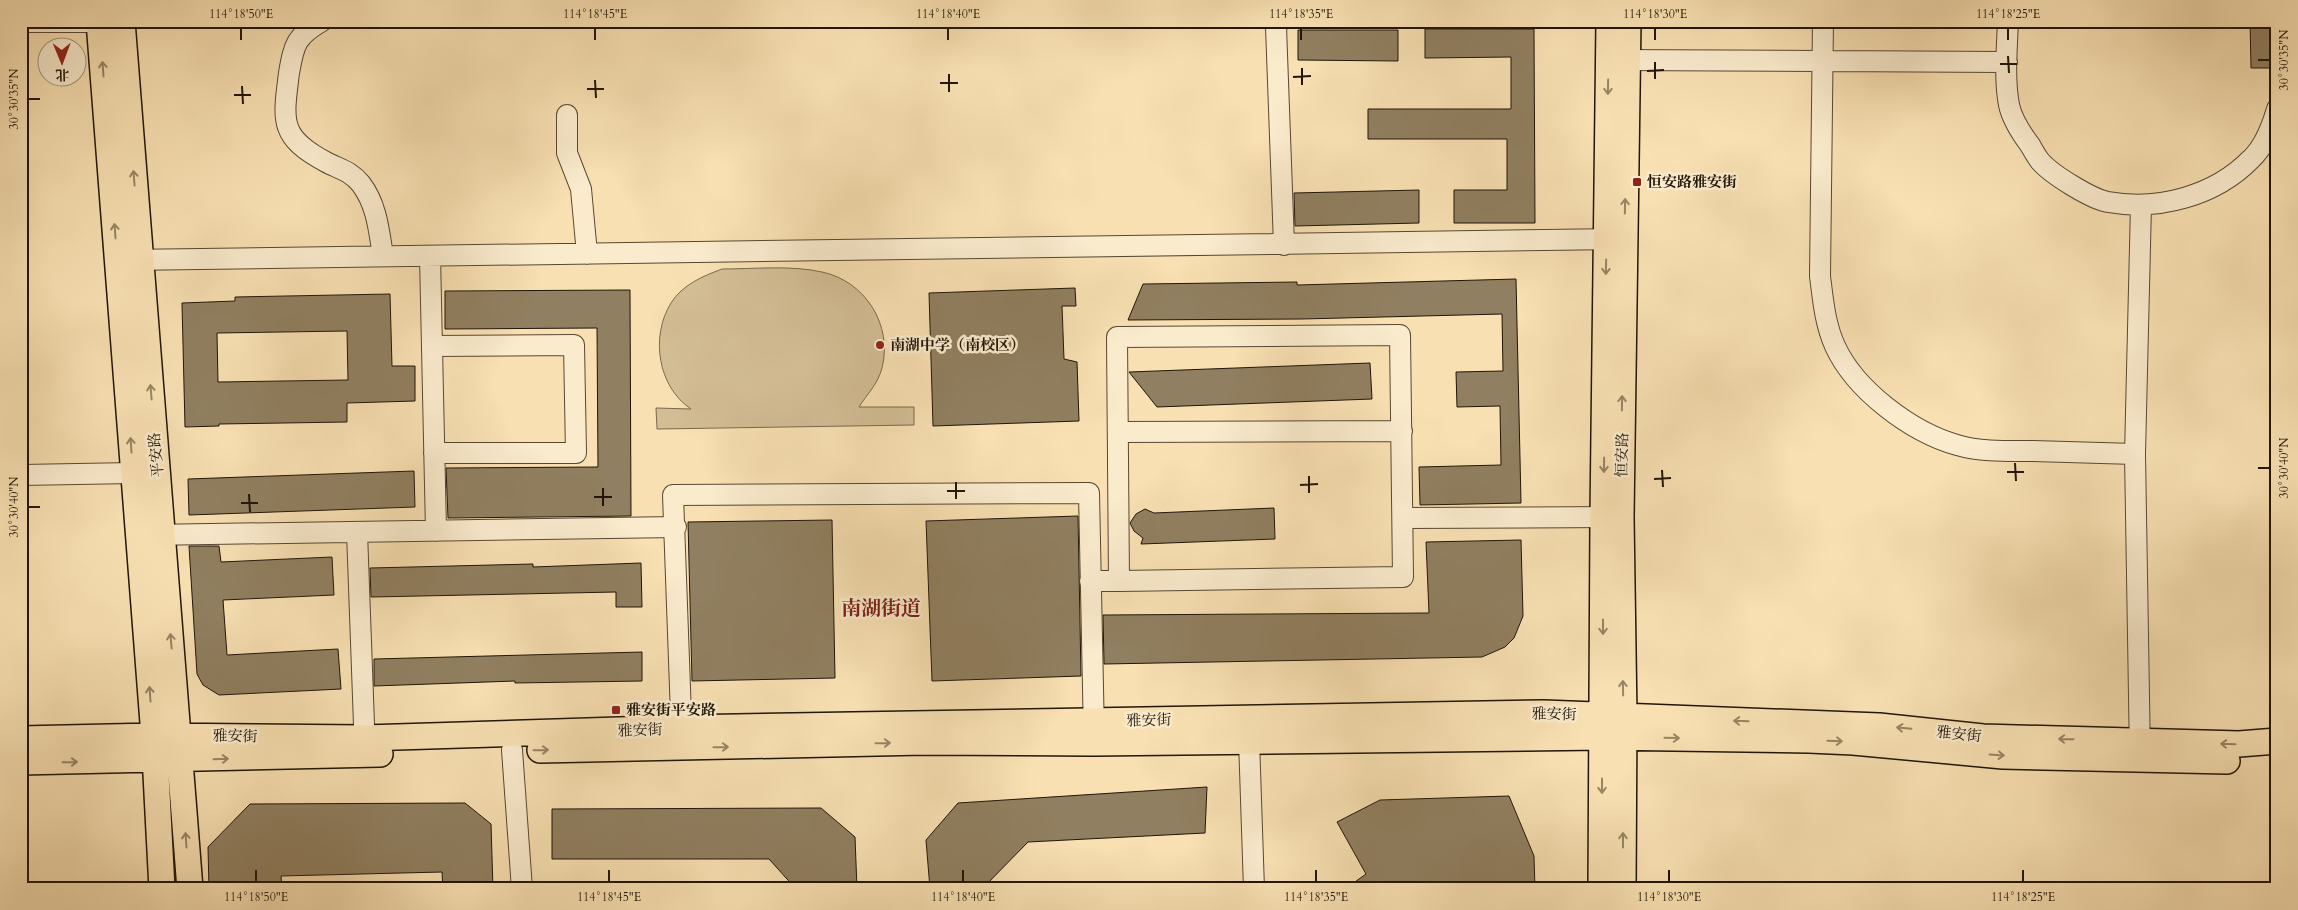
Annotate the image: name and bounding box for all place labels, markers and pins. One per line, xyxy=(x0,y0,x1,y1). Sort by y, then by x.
place label: 恒安路雅安街 xyxy=(1647,172,1737,192)
marker: 恒安路雅安街 xyxy=(1631,176,1643,188)
place label: 南湖中学（南校区） xyxy=(890,335,1025,355)
marker: 南湖中学（南校区） xyxy=(874,339,886,351)
place label: 雅安街平安路 xyxy=(626,700,716,720)
marker: 雅安街平安路 xyxy=(610,704,622,716)

